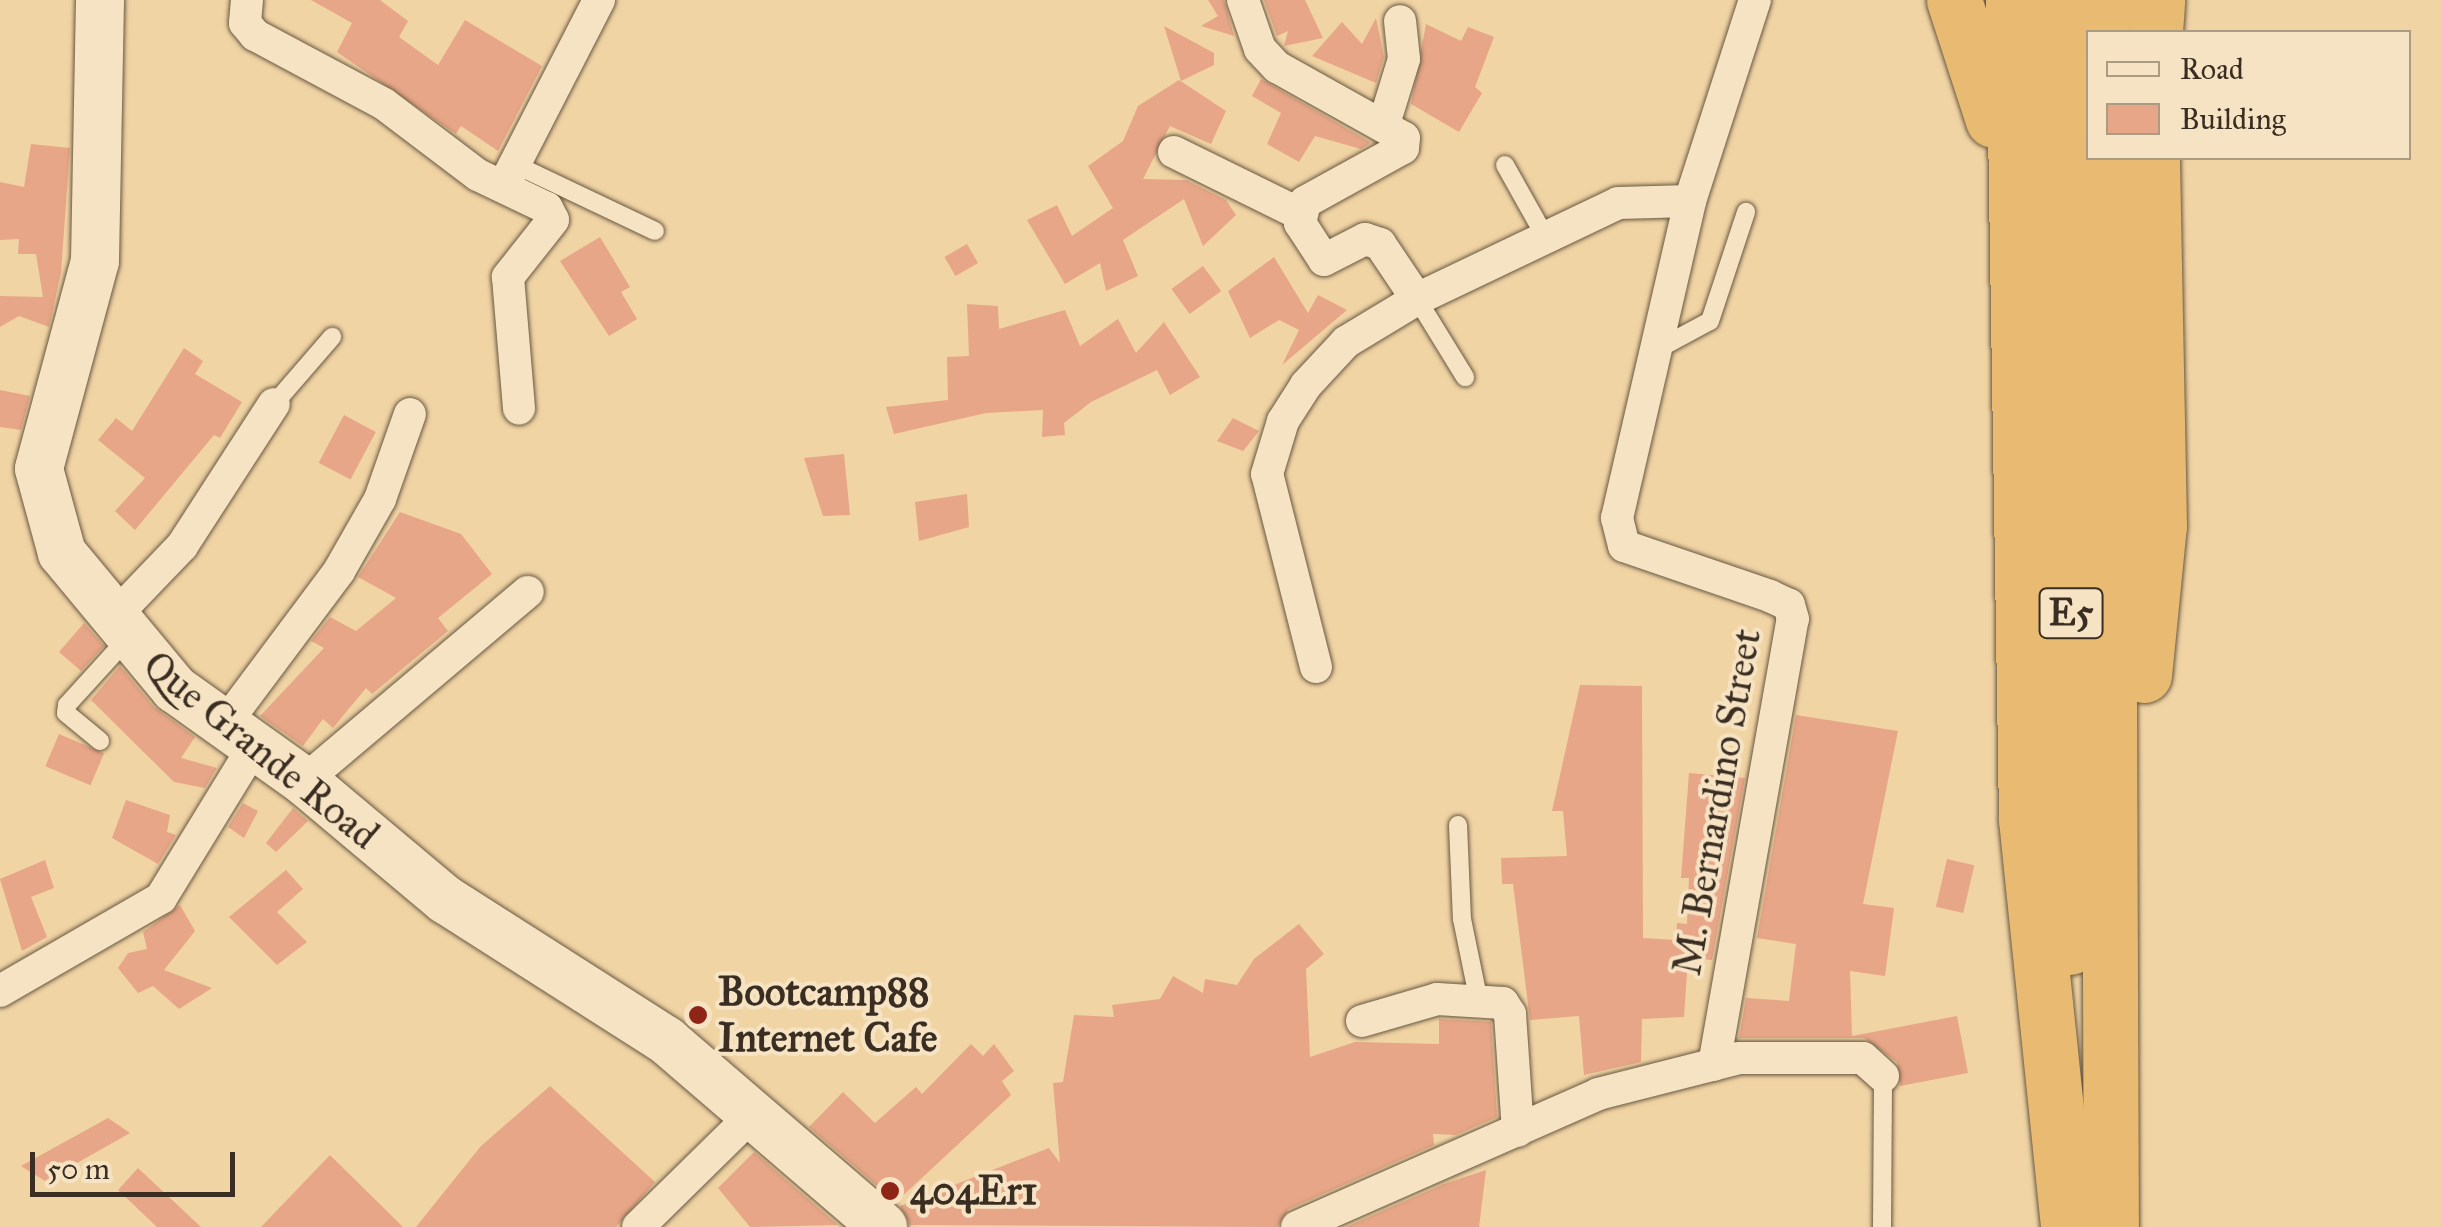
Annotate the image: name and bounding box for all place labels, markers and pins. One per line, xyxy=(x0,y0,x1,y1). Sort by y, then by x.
place label: Bootcamp88 Internet Cafe xyxy=(718,968,937,1062)
marker: Bootcamp88 Internet Cafe xyxy=(687,1004,709,1026)
place label: 404Er1 xyxy=(910,1167,1037,1215)
marker: 404Er1 xyxy=(879,1180,901,1202)

